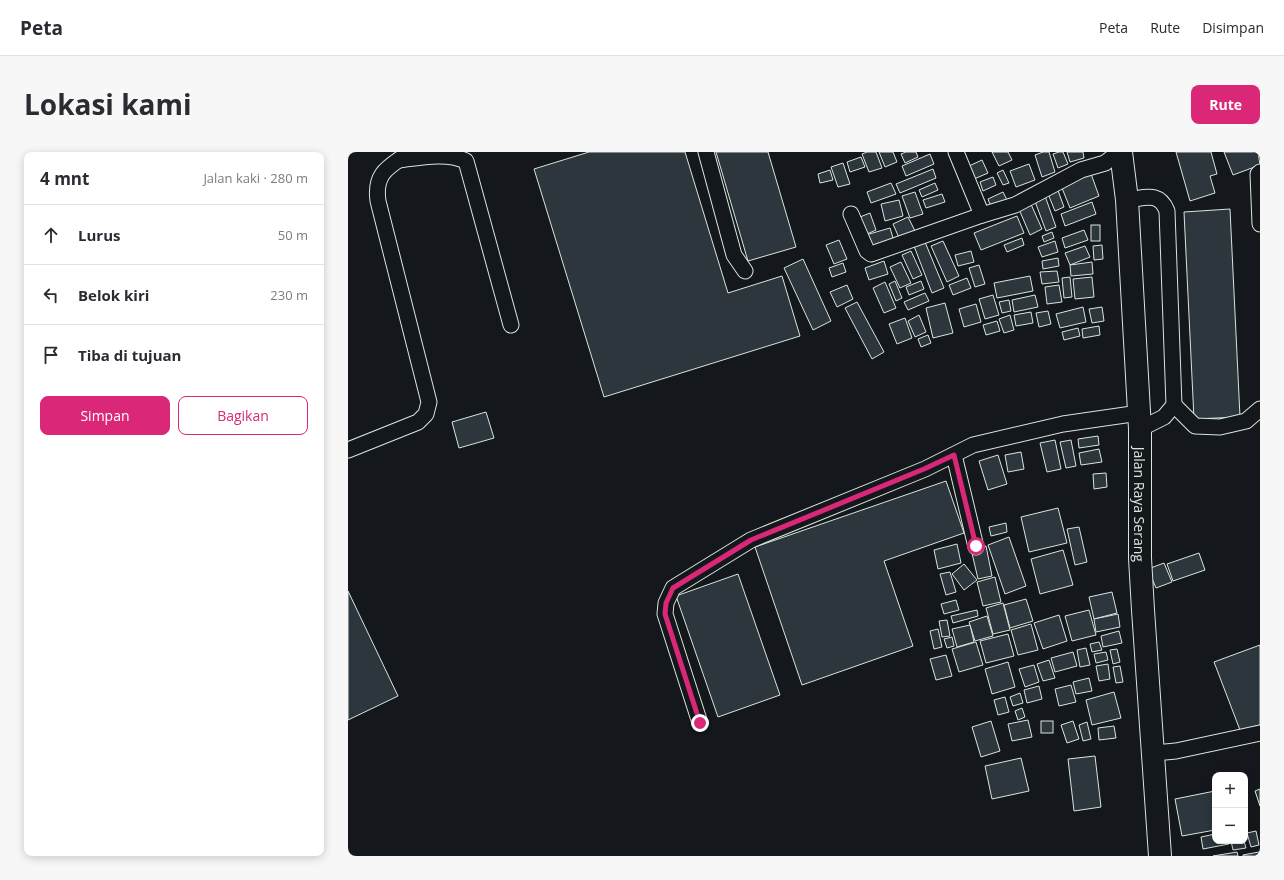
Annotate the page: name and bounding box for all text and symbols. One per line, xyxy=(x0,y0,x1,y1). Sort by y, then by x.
text: Peta xyxy=(20,15,63,41)
text: Peta xyxy=(1099,18,1128,37)
text: Rute xyxy=(1150,18,1180,37)
text: Disimpan xyxy=(1202,18,1264,37)
text: Lokasi kami xyxy=(24,85,191,123)
button: Rute xyxy=(1191,85,1260,124)
text: 4 mnt xyxy=(40,167,89,190)
text: Jalan kaki · 280 m xyxy=(203,169,308,187)
icon: ahead xyxy=(40,224,62,246)
text: Lurus xyxy=(78,225,120,245)
text: 50 m xyxy=(278,226,308,244)
icon: left xyxy=(40,284,62,306)
text: Belok kiri xyxy=(78,285,149,305)
text: 230 m xyxy=(270,286,308,304)
icon: arrive xyxy=(40,344,62,366)
text: Tiba di tujuan xyxy=(78,345,181,365)
button: Simpan xyxy=(40,396,170,435)
button: Bagikan xyxy=(178,396,308,435)
street label: Jalan Raya Serang xyxy=(1130,445,1150,563)
route start xyxy=(967,537,985,555)
route end xyxy=(691,714,709,732)
map controls xyxy=(1212,772,1248,844)
button: + xyxy=(1212,772,1248,808)
button: − xyxy=(1212,808,1248,844)

